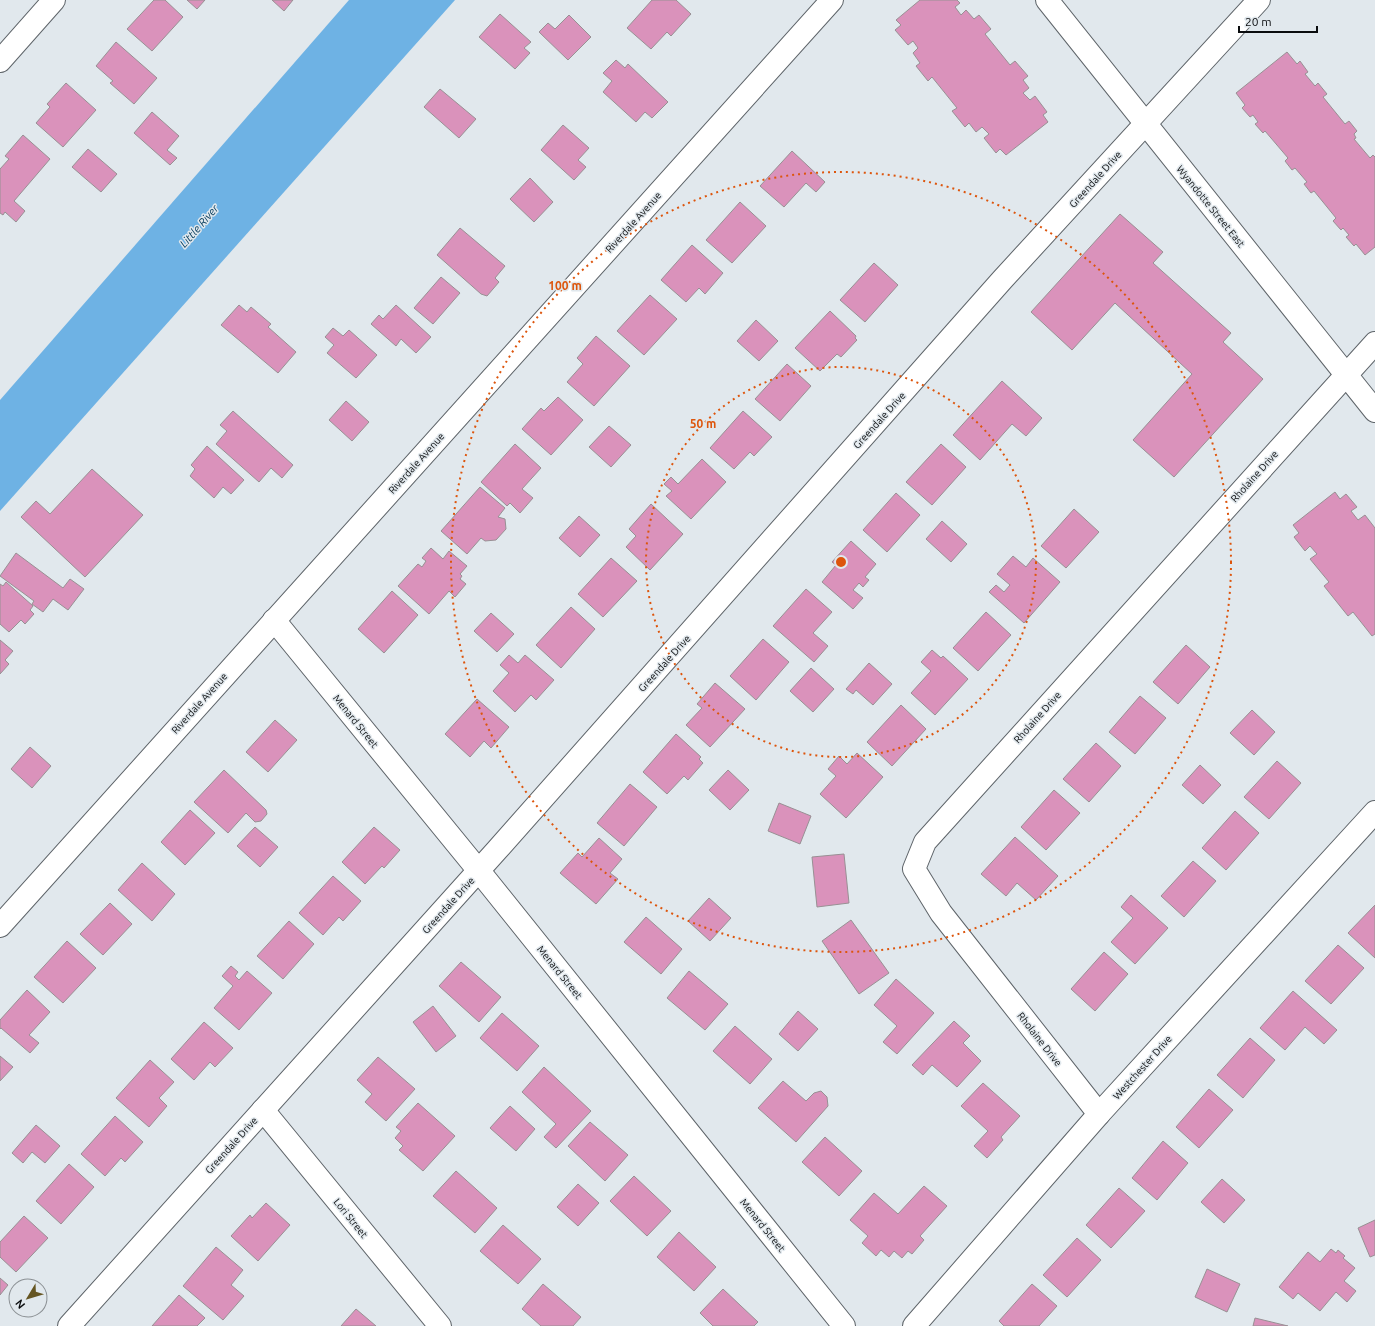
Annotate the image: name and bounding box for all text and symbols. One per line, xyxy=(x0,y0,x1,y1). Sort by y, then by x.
scale bar xyxy=(1239,8,1317,34)
text: 20 m xyxy=(1245,15,1272,28)
street label: Greendale Drive xyxy=(1067,149,1124,210)
street label: Wyandotte Street East xyxy=(1174,163,1247,249)
street label: Riverdale Avenue xyxy=(603,190,664,255)
water label: Little River xyxy=(177,202,221,250)
text: 100 m xyxy=(548,279,582,292)
street label: Greendale Drive xyxy=(851,390,908,451)
text: 50 m xyxy=(690,417,716,430)
street label: Riverdale Avenue xyxy=(386,431,447,496)
street label: Rholaine Drive xyxy=(1228,448,1280,504)
centre of rings xyxy=(834,555,848,569)
street label: Greendale Drive xyxy=(636,633,693,694)
street label: Riverdale Avenue xyxy=(169,671,230,736)
street label: Rholaine Drive xyxy=(1011,689,1063,745)
street label: Menard Street xyxy=(331,693,380,750)
street label: Greendale Drive xyxy=(420,875,477,936)
street label: Menard Street xyxy=(535,944,584,1001)
street label: Rholaine Drive xyxy=(1015,1010,1064,1068)
street label: Westchester Drive xyxy=(1111,1033,1174,1102)
street label: Greendale Drive xyxy=(203,1115,260,1176)
street label: Lori Street xyxy=(331,1196,370,1240)
street label: Menard Street xyxy=(738,1197,787,1254)
north arrow xyxy=(8,1278,48,1318)
text: N xyxy=(13,1297,27,1311)

